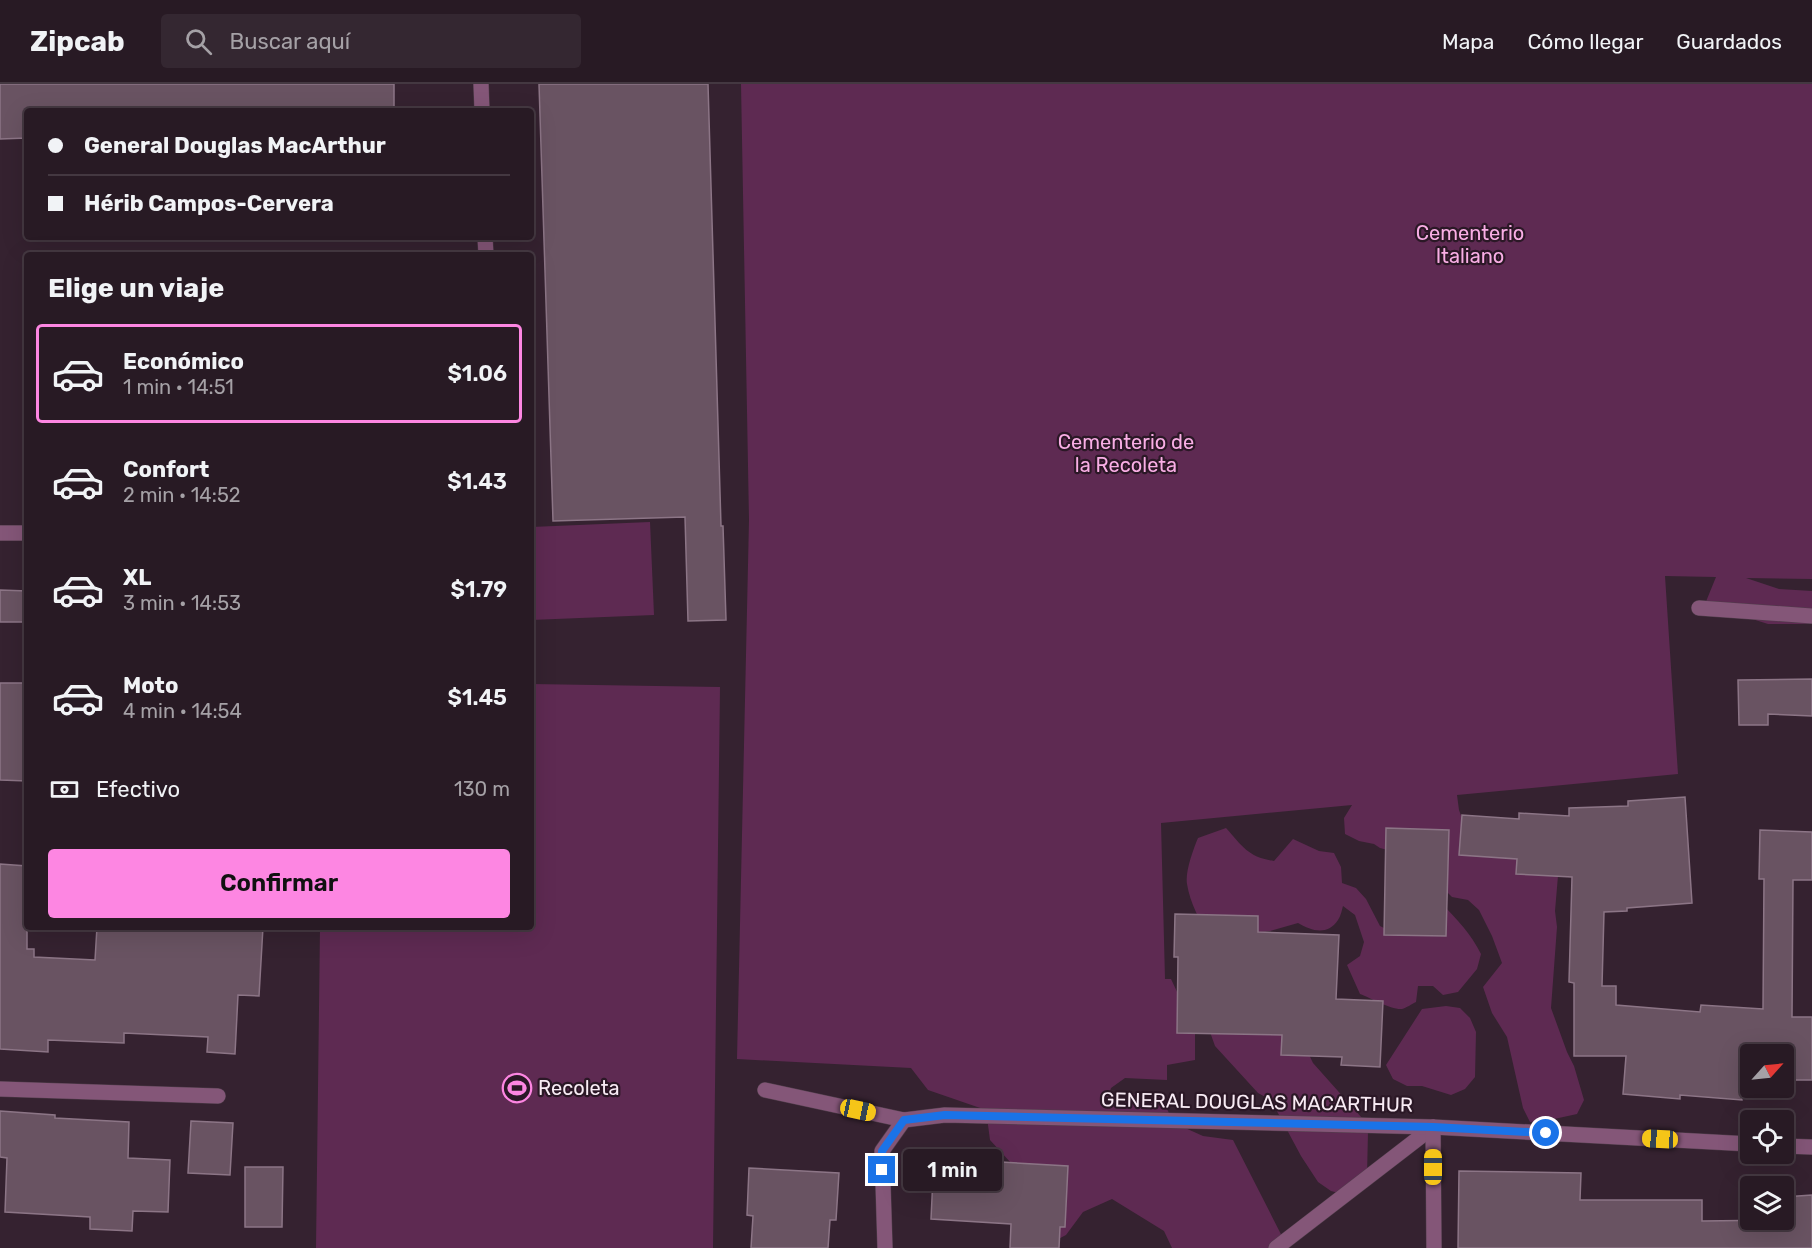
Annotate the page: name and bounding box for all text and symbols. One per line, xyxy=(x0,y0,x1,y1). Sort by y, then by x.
search box xyxy=(161,14,581,68)
text: Zipcab xyxy=(30,25,125,58)
icon: search xyxy=(182,25,215,58)
text: Buscar aquí xyxy=(230,28,350,55)
text: Mapa xyxy=(1442,29,1494,54)
text: Cómo llegar xyxy=(1527,29,1643,54)
text: Guardados xyxy=(1676,29,1782,54)
text: General Douglas MacArthur xyxy=(84,132,386,159)
text: Hérib Campos-Cervera xyxy=(84,190,334,217)
park label: Cementerio Italiano xyxy=(1416,221,1524,268)
text: Elige un viaje xyxy=(48,272,224,304)
icon: car xyxy=(51,347,105,401)
text: Económico xyxy=(123,348,244,375)
text: $1.06 xyxy=(447,360,507,387)
text: 1 min · 14:51 xyxy=(123,375,234,399)
park label: Cementerio de la Recoleta xyxy=(1058,430,1194,477)
icon: car xyxy=(51,455,105,509)
text: Confort xyxy=(123,456,209,483)
text: $1.43 xyxy=(447,468,507,495)
text: 2 min · 14:52 xyxy=(123,483,241,507)
icon: car xyxy=(51,563,105,617)
text: XL xyxy=(123,564,151,591)
text: $1.79 xyxy=(451,576,507,603)
text: 3 min · 14:53 xyxy=(123,591,241,615)
icon: car xyxy=(51,671,105,725)
text: Moto xyxy=(123,672,178,699)
text: $1.45 xyxy=(448,684,507,711)
text: 4 min · 14:54 xyxy=(123,699,242,723)
icon: cash xyxy=(48,773,81,806)
text: Efectivo xyxy=(96,776,180,803)
text: 130 m xyxy=(454,777,510,801)
button: Confirmar xyxy=(48,849,510,918)
north arrow xyxy=(1740,1044,1794,1098)
map controls xyxy=(1740,1044,1794,1230)
sports icon: Recoleta xyxy=(501,1072,533,1104)
place label: Recoleta xyxy=(538,1076,620,1100)
street label: GENERAL DOUGLAS MACARTHUR xyxy=(1101,1087,1413,1117)
car xyxy=(839,1097,877,1123)
button: locate xyxy=(1740,1110,1794,1164)
route start xyxy=(1532,1119,1559,1146)
car xyxy=(1642,1129,1678,1149)
callout: 1 min xyxy=(903,1149,1002,1191)
car xyxy=(1424,1149,1442,1185)
route end xyxy=(868,1156,895,1183)
text: 1 min xyxy=(927,1158,978,1182)
button: layers xyxy=(1740,1176,1794,1230)

